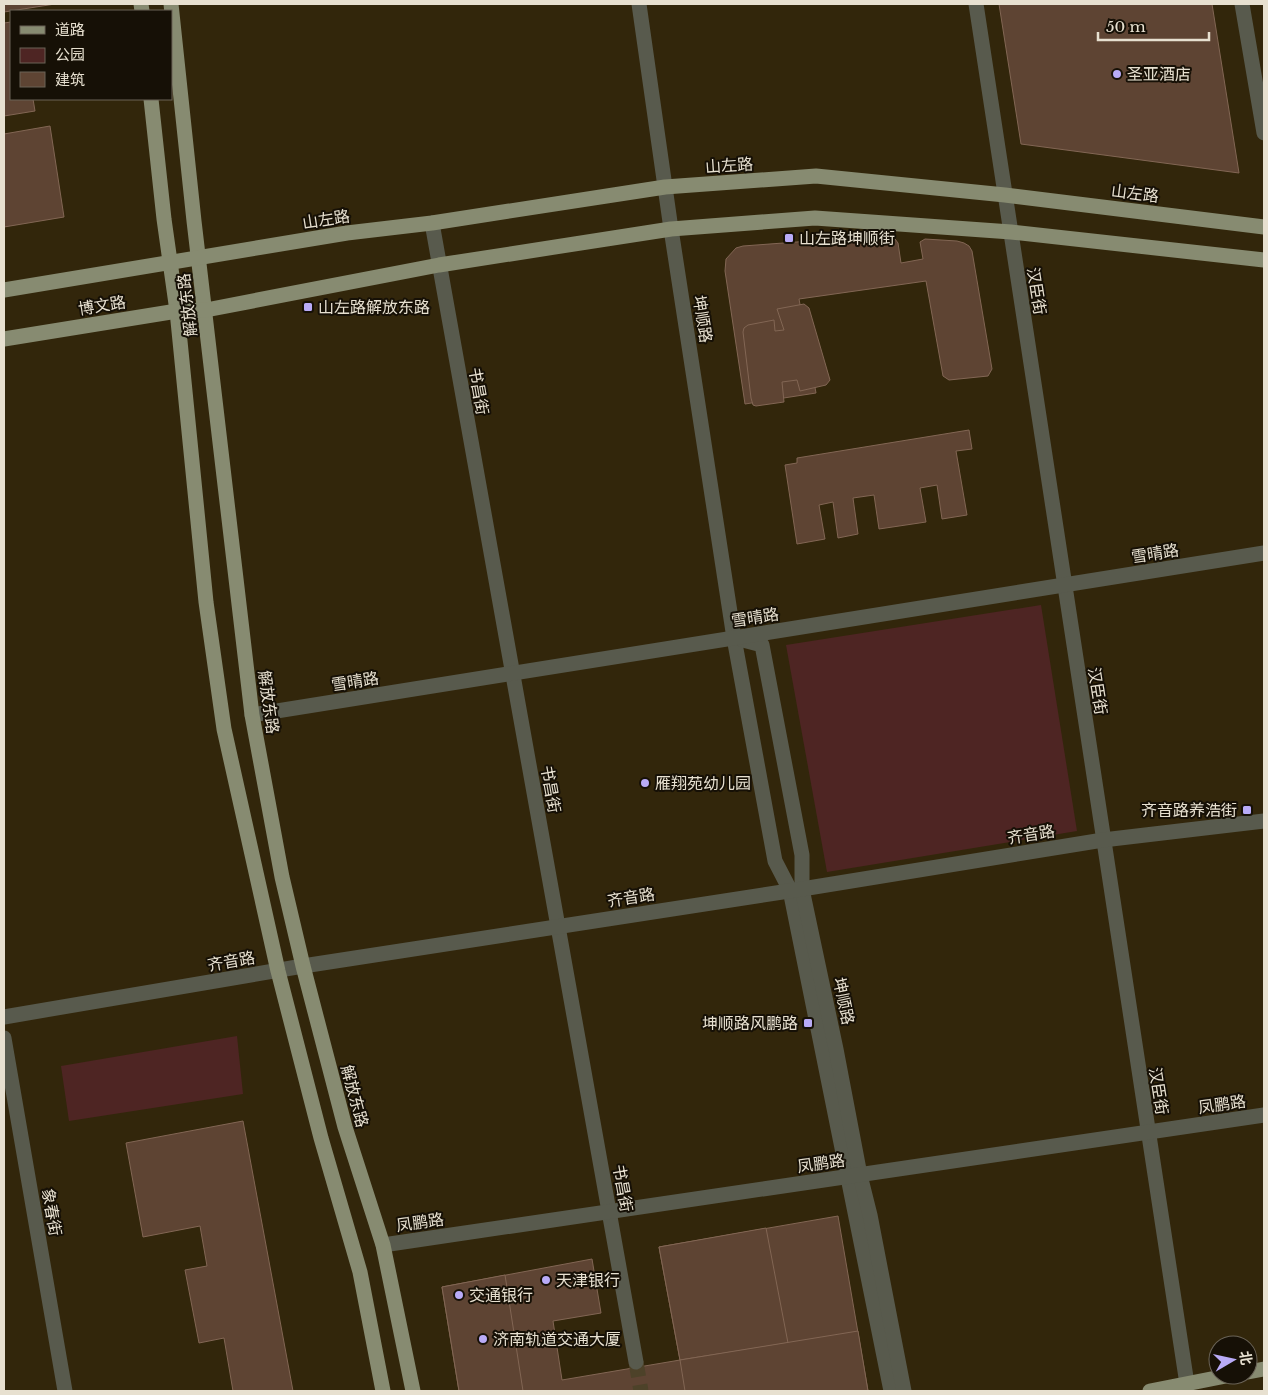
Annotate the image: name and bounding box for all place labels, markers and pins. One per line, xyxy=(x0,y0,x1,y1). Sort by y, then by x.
place label: 圣亚酒店 xyxy=(1127,64,1191,84)
marker: 圣亚酒店 xyxy=(1111,68,1123,80)
place label: 山左路坤顺街 xyxy=(799,228,895,248)
marker: 山左路坤顺街 xyxy=(783,232,795,244)
place label: 山左路解放东路 xyxy=(318,297,430,317)
marker: 山左路解放东路 xyxy=(302,301,314,313)
place label: 雁翔苑幼儿园 xyxy=(655,773,751,793)
marker: 雁翔苑幼儿园 xyxy=(639,777,651,789)
place label: 齐音路养浩街 xyxy=(1141,800,1237,820)
marker: 齐音路养浩街 xyxy=(1241,804,1253,816)
place label: 坤顺路风鹏路 xyxy=(702,1013,798,1033)
marker: 坤顺路风鹏路 xyxy=(802,1017,814,1029)
place label: 天津银行 xyxy=(556,1270,620,1290)
marker: 天津银行 xyxy=(540,1274,552,1286)
place label: 交通银行 xyxy=(469,1285,533,1305)
marker: 交通银行 xyxy=(453,1289,465,1301)
place label: 济南轨道交通大厦 xyxy=(493,1329,621,1349)
marker: 济南轨道交通大厦 xyxy=(477,1333,489,1345)

